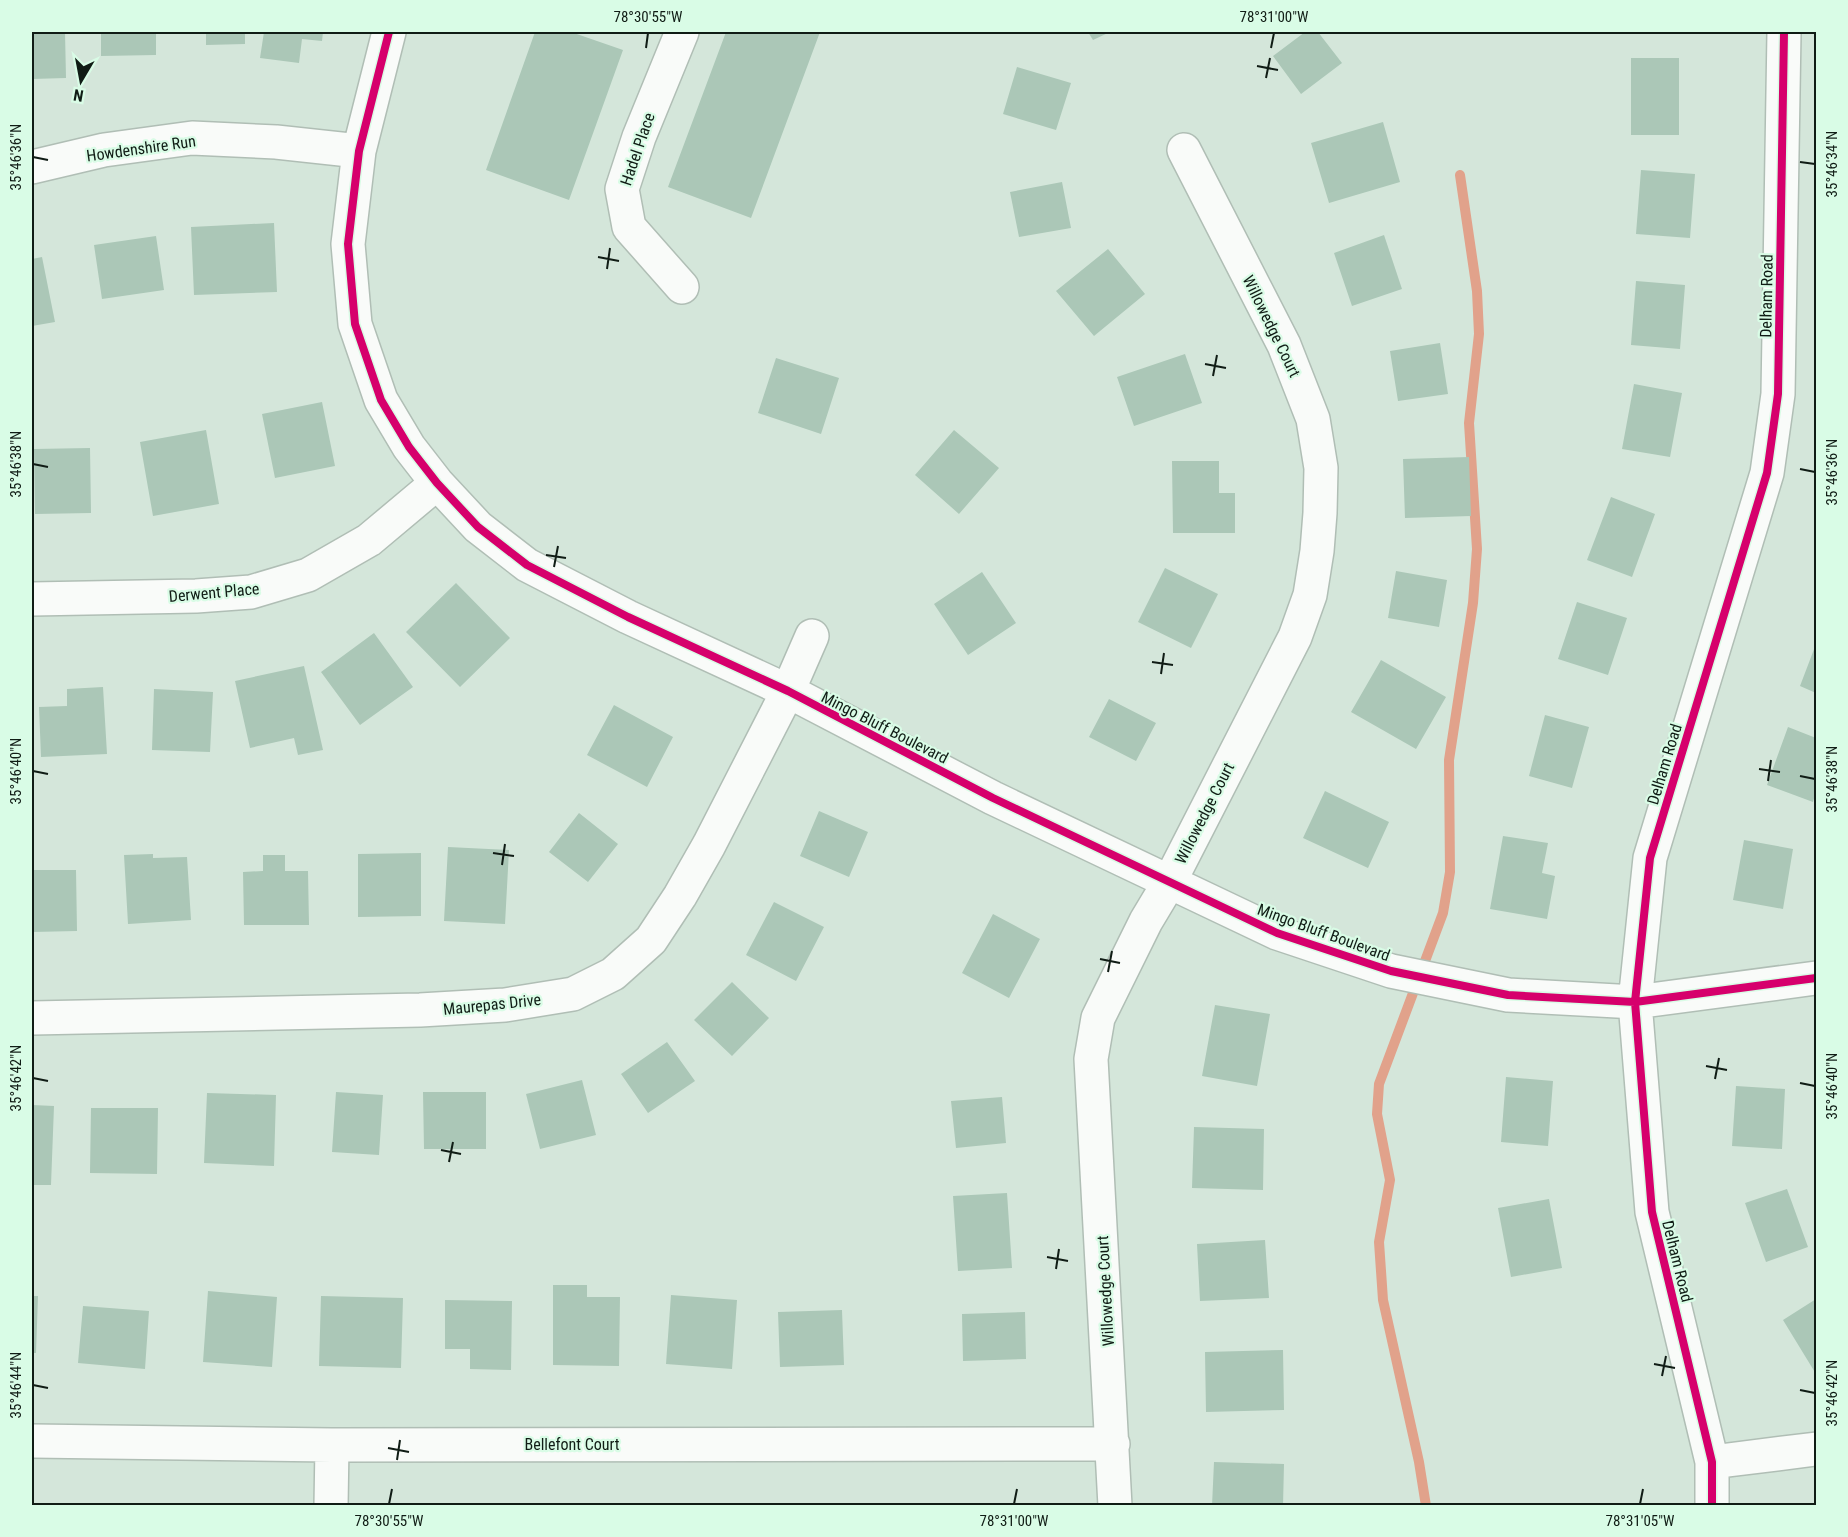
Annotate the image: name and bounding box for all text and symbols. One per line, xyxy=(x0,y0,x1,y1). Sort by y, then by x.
text: 78°30'55"W xyxy=(614,8,683,26)
text: 78°31'00"W xyxy=(1240,8,1309,26)
north arrow xyxy=(51,51,111,111)
text: N xyxy=(72,85,85,105)
street label: Hadel Place xyxy=(616,110,659,188)
text: 35°46'36"N xyxy=(7,124,25,190)
street label: Howdenshire Run xyxy=(85,131,197,166)
text: 35°46'34"N xyxy=(1823,131,1841,197)
street label: Delham Road xyxy=(1756,254,1777,338)
street label: Willowedge Court xyxy=(1239,272,1305,380)
text: 35°46'38"N xyxy=(7,431,25,497)
text: 35°46'36"N xyxy=(1823,439,1841,505)
street label: Derwent Place xyxy=(168,579,260,606)
street label: Mingo Bluff Boulevard xyxy=(818,687,951,768)
street label: Delham Road xyxy=(1643,721,1686,807)
text: 35°46'40"N xyxy=(7,738,25,804)
text: 35°46'38"N xyxy=(1823,746,1841,812)
street label: Willowedge Court xyxy=(1171,759,1238,867)
street label: Mingo Bluff Boulevard xyxy=(1255,900,1393,965)
street label: Maurepas Drive xyxy=(442,990,542,1019)
text: 35°46'42"N xyxy=(7,1045,25,1111)
text: 35°46'40"N xyxy=(1823,1053,1841,1119)
street label: Delham Road xyxy=(1658,1218,1697,1304)
street label: Willowedge Court xyxy=(1093,1235,1118,1347)
text: 35°46'44"N xyxy=(7,1352,25,1418)
text: 35°46'42"N xyxy=(1823,1360,1841,1426)
street label: Bellefont Court xyxy=(524,1435,620,1454)
text: 78°30'55"W xyxy=(355,1512,424,1530)
text: 78°31'00"W xyxy=(980,1512,1049,1530)
text: 78°31'05"W xyxy=(1606,1512,1675,1530)

